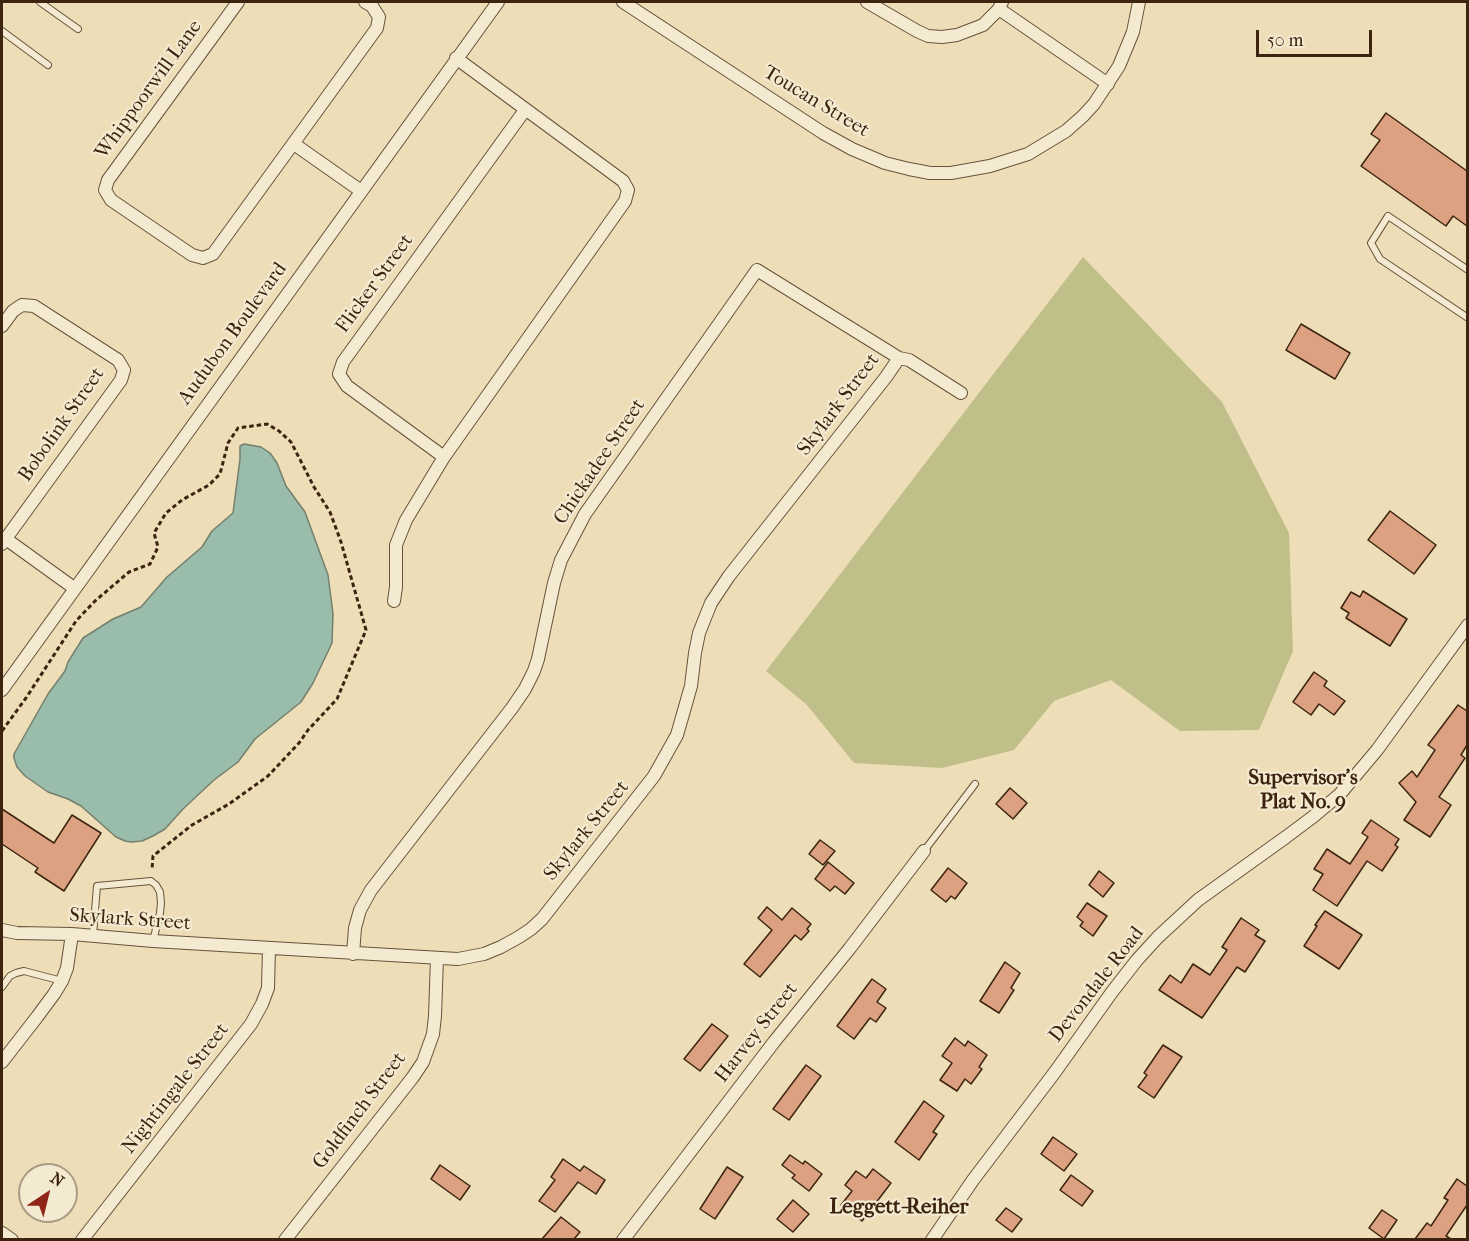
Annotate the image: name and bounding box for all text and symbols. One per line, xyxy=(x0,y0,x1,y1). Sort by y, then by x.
street label: Whippoorwill Lane xyxy=(90,16,208,164)
scale bar xyxy=(1259,18,1374,56)
text: 50 m xyxy=(1267,30,1303,51)
street label: Toucan Street xyxy=(759,61,873,143)
street label: Flicker Street xyxy=(331,230,419,338)
street label: Audubon Boulevard xyxy=(173,258,293,410)
street label: Skylark Street xyxy=(793,349,885,461)
street label: Bobolink Street xyxy=(14,363,110,487)
street label: Chickadee Street xyxy=(549,395,651,529)
district label: Supervisor's Plat No. 9 xyxy=(1248,766,1358,816)
street label: Skylark Street xyxy=(539,776,635,886)
street label: Skylark Street xyxy=(68,904,192,936)
street label: Devondale Road xyxy=(1044,922,1150,1048)
street label: Harvey Street xyxy=(710,978,804,1088)
street label: Nightingale Street xyxy=(117,1019,235,1159)
street label: Goldfinch Street xyxy=(308,1048,412,1174)
north arrow xyxy=(18,1163,78,1223)
text: N xyxy=(47,1168,68,1191)
district label: Leggett-Reiher xyxy=(830,1195,968,1221)

